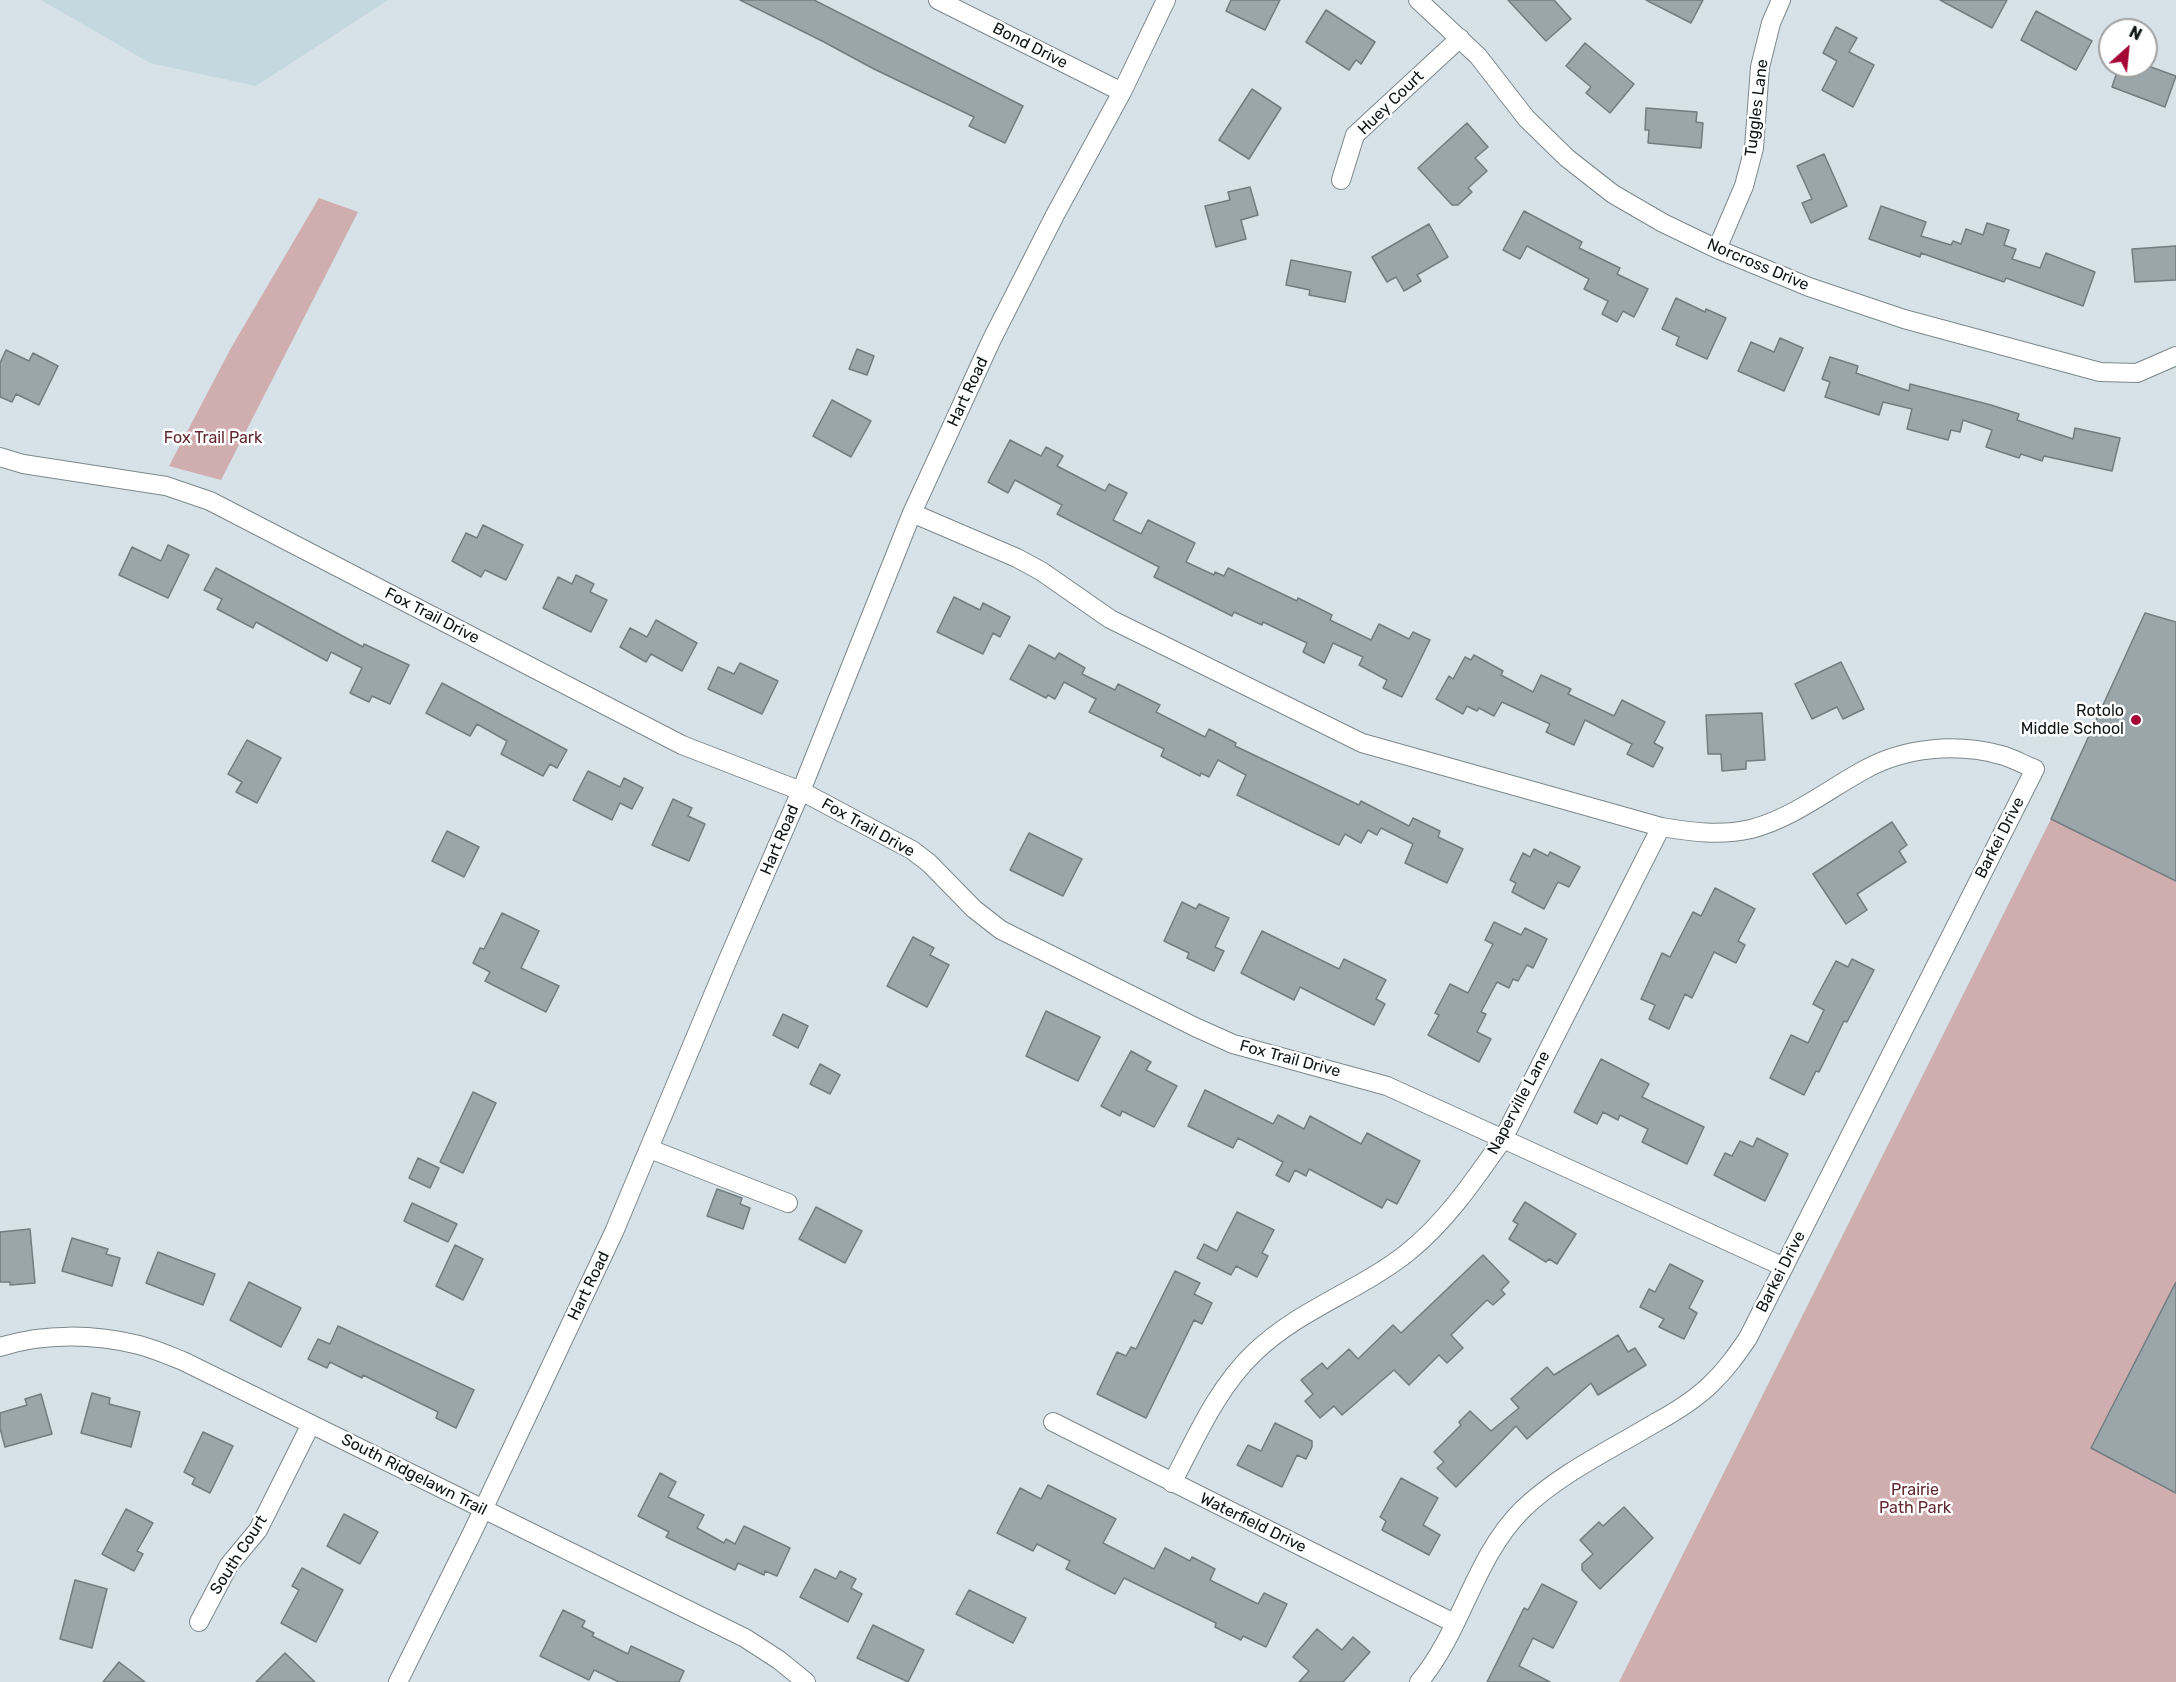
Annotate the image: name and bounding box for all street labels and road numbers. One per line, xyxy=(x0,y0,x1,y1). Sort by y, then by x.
street label: Bond Drive xyxy=(989,19,1071,73)
street label: Tuggles Lane xyxy=(1741,58,1773,158)
street label: Huey Court xyxy=(1354,67,1428,139)
street label: Norcross Drive xyxy=(1704,235,1812,295)
street label: Hart Road xyxy=(944,354,992,430)
street label: Fox Trail Drive xyxy=(381,584,483,648)
street label: Fox Trail Drive xyxy=(818,794,918,862)
street label: Barkei Drive xyxy=(1971,794,2029,882)
street label: Hart Road xyxy=(757,802,803,878)
street label: Fox Trail Drive xyxy=(1237,1036,1343,1082)
street label: Naperville Lane xyxy=(1484,1048,1554,1158)
street label: Barkei Drive xyxy=(1752,1228,1810,1316)
street label: Hart Road xyxy=(564,1248,614,1324)
street label: South Ridgelawn Trail xyxy=(338,1430,490,1520)
street label: Waterfield Drive xyxy=(1197,1489,1309,1557)
street label: South Court xyxy=(206,1512,272,1598)

